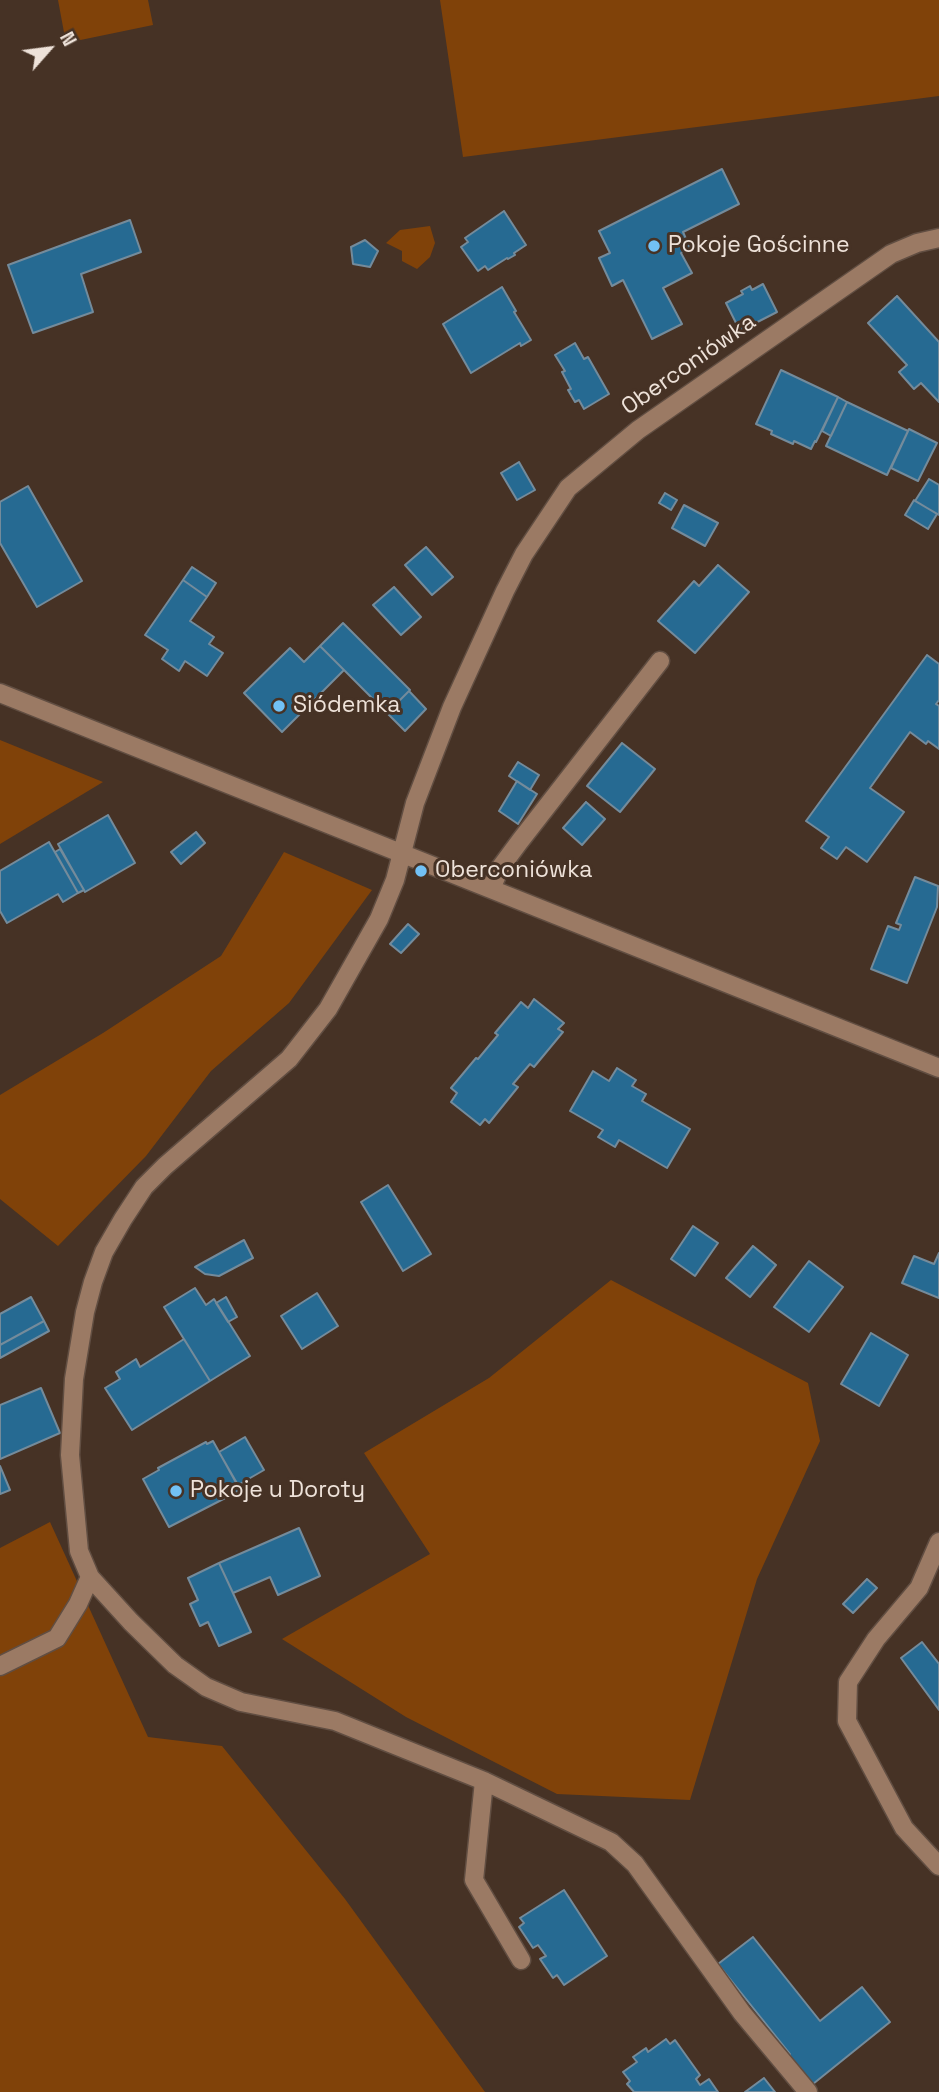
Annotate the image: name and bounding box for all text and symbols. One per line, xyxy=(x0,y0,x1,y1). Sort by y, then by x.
north arrow xyxy=(14,14,84,84)
text: N xyxy=(54,27,82,50)
place label: Pokoje Gościnne xyxy=(668,232,850,260)
marker: Pokoje Gościnne xyxy=(646,238,662,254)
street label: Oberconiówka xyxy=(617,309,761,421)
place label: Siódemka xyxy=(293,692,400,720)
marker: Siódemka xyxy=(271,698,287,714)
place label: Oberconiówka xyxy=(435,857,593,885)
marker: Oberconiówka xyxy=(413,863,429,879)
place label: Pokoje u Doroty xyxy=(190,1477,365,1505)
marker: Pokoje u Doroty xyxy=(168,1483,184,1499)

